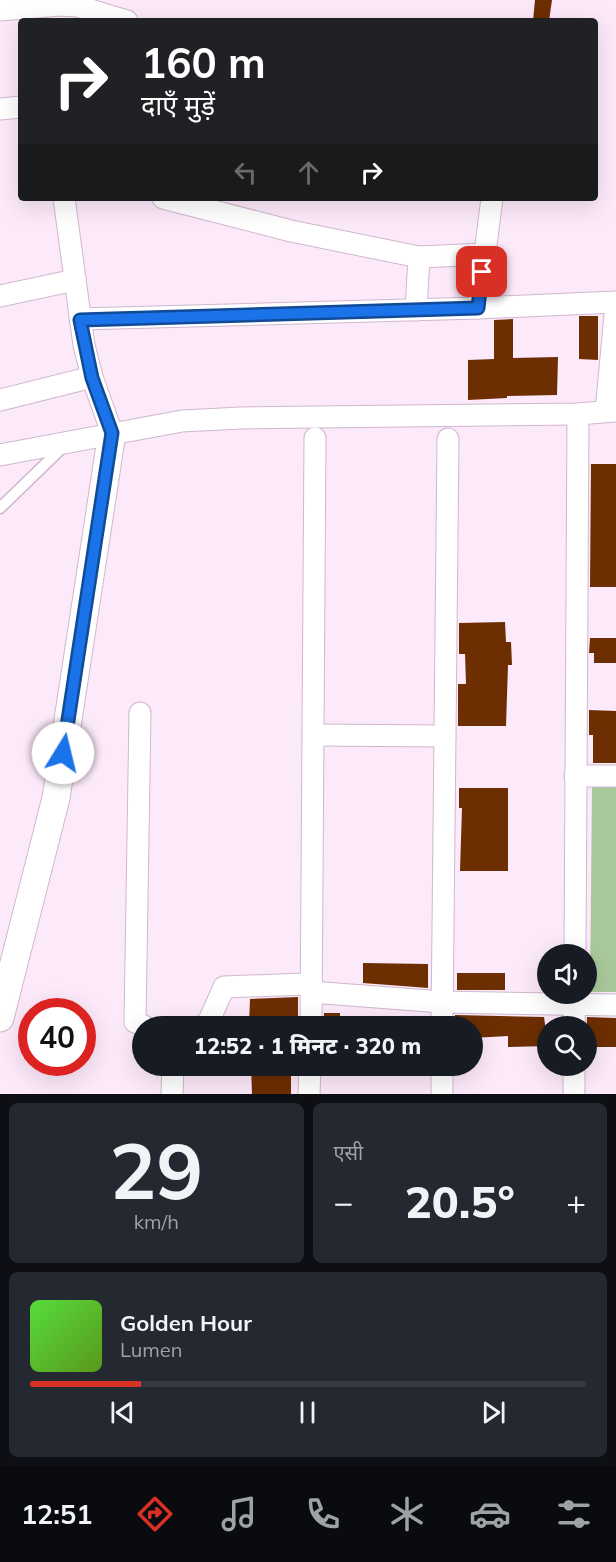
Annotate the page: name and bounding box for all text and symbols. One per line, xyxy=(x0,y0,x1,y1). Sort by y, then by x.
text: 160 m xyxy=(141,36,266,89)
icon: right xyxy=(42,42,120,120)
text: दाएँ मुड़ें xyxy=(141,88,215,122)
icon: left xyxy=(229,156,262,189)
icon: ahead xyxy=(292,156,325,189)
icon: right xyxy=(355,156,388,189)
pin xyxy=(456,246,507,297)
icon: arrive xyxy=(465,255,498,288)
position arrow xyxy=(31,721,95,785)
map controls xyxy=(537,944,597,1076)
button: sound xyxy=(537,944,597,1004)
speed limit sign: 40 xyxy=(18,998,96,1076)
button: search xyxy=(537,1016,597,1076)
text: 12:52 · 1 मिनट · 320 m xyxy=(194,1032,421,1060)
text: 29 xyxy=(109,1121,203,1219)
text: एसी xyxy=(334,1140,363,1165)
text: 20.5° xyxy=(405,1173,515,1229)
text: − xyxy=(334,1181,353,1222)
text: + xyxy=(566,1181,586,1222)
text: km/h xyxy=(134,1209,179,1234)
text: Golden Hour xyxy=(120,1309,252,1337)
text: Lumen xyxy=(120,1337,182,1362)
icon: previous xyxy=(106,1396,139,1429)
icon: pause xyxy=(291,1396,324,1429)
icon: next xyxy=(477,1396,510,1429)
icon: directions xyxy=(134,1493,176,1535)
icon: music xyxy=(218,1493,260,1535)
icon: phone xyxy=(302,1493,344,1535)
icon: climate xyxy=(386,1493,428,1535)
icon: car xyxy=(469,1493,511,1535)
icon: filters xyxy=(553,1493,595,1535)
text: 12:51 xyxy=(21,1497,92,1531)

